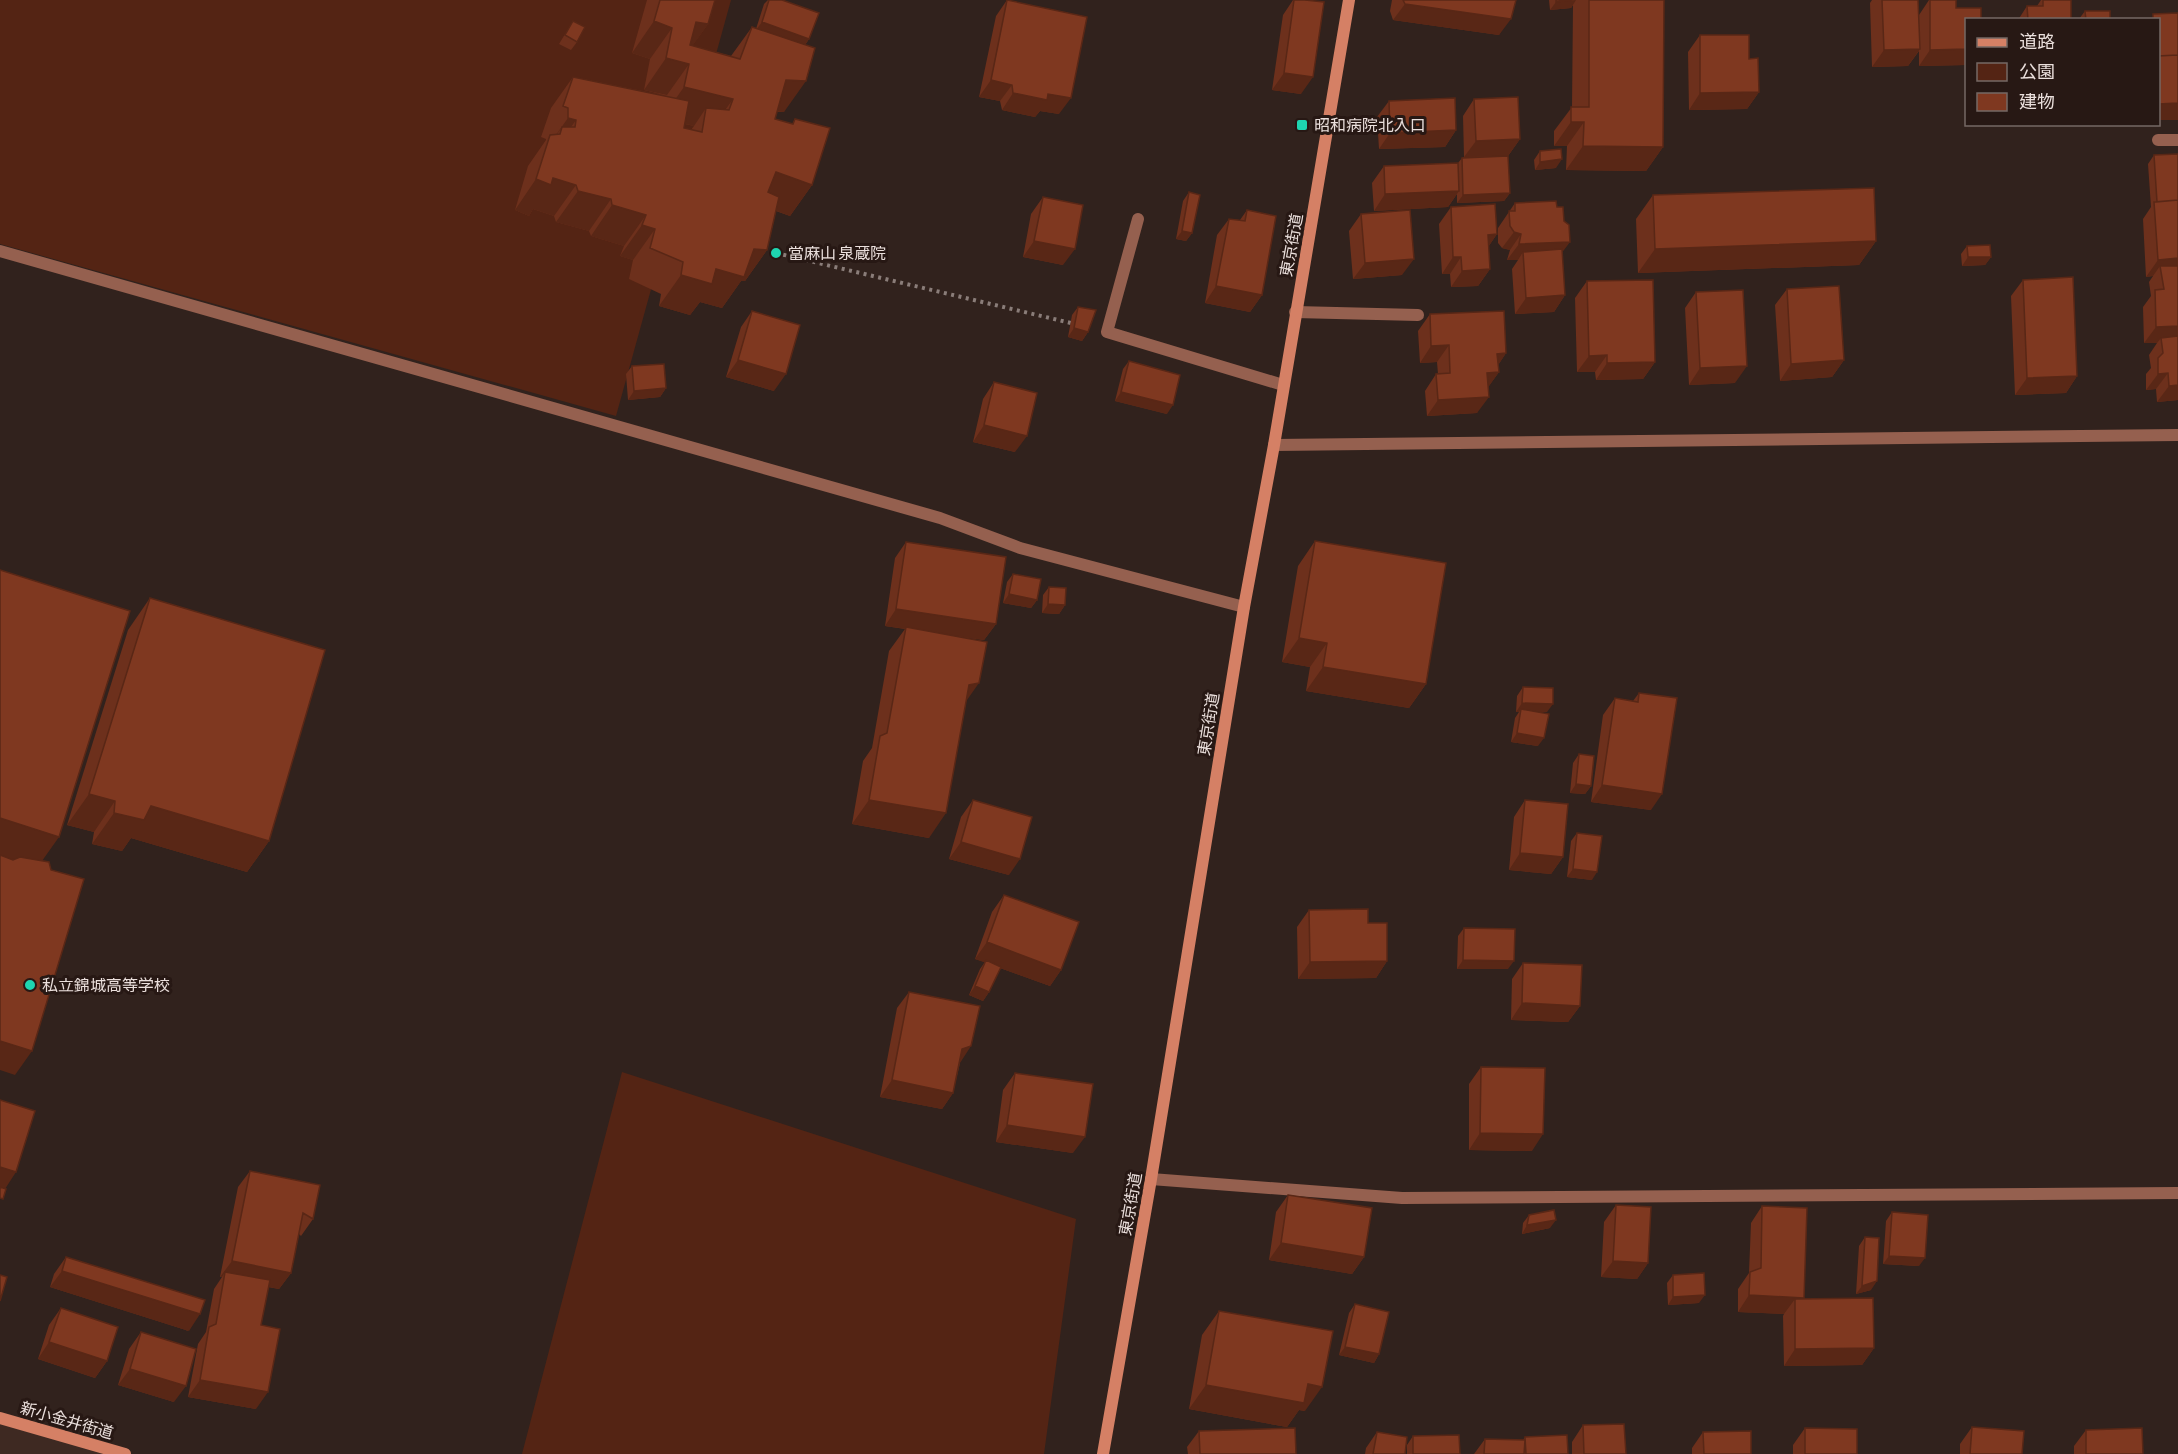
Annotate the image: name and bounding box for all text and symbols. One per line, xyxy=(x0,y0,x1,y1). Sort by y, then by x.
legend xyxy=(1965,18,2160,126)
text: 道路 xyxy=(2019,31,2055,52)
text: 公園 xyxy=(2019,61,2055,82)
text: 建物 xyxy=(2019,91,2055,112)
place label: 昭和病院北入口 xyxy=(1314,116,1426,134)
marker: 昭和病院北入口 xyxy=(1295,118,1309,132)
street label: 東京街道 xyxy=(1277,212,1305,278)
place label: 當麻山 泉蔵院 xyxy=(788,244,886,262)
marker: 當麻山 泉蔵院 xyxy=(769,246,783,260)
street label: 東京街道 xyxy=(1194,691,1222,757)
place label: 私立錦城高等学校 xyxy=(42,976,170,994)
marker: 私立錦城高等学校 xyxy=(23,978,37,992)
street label: 東京街道 xyxy=(1116,1171,1144,1237)
street label: 新小金井街道 xyxy=(18,1398,116,1442)

